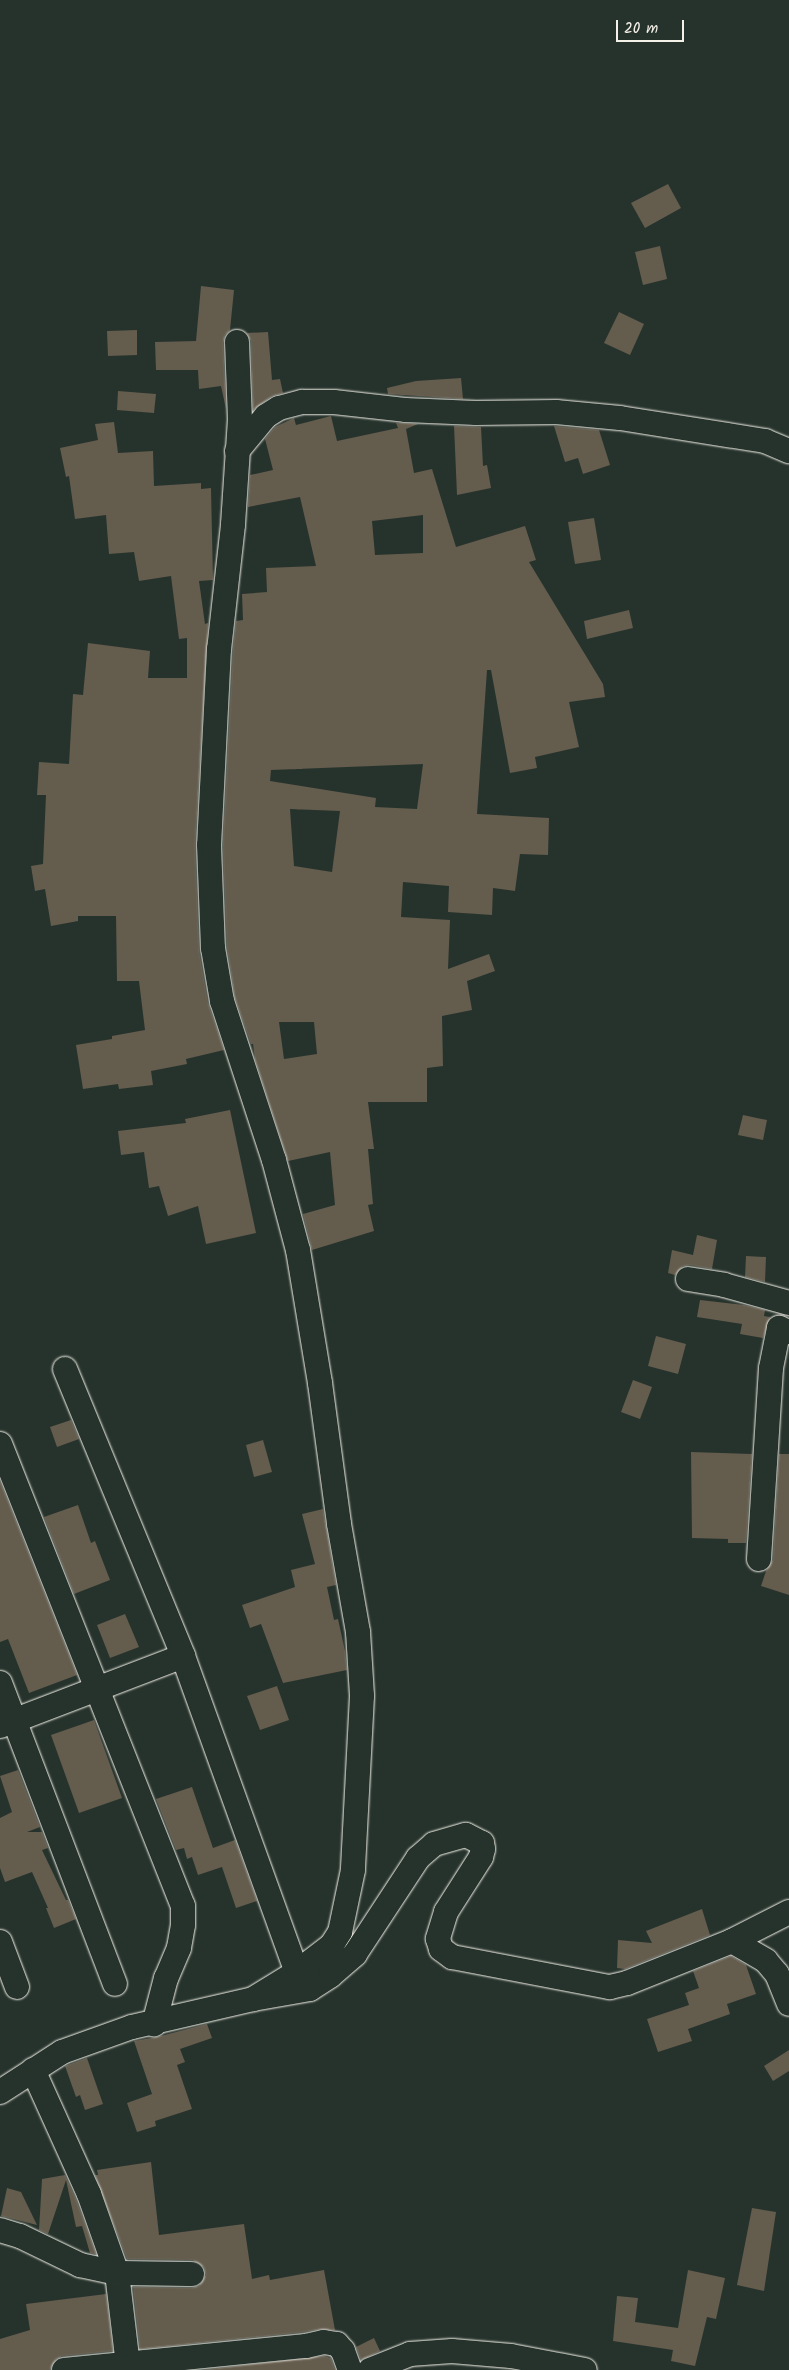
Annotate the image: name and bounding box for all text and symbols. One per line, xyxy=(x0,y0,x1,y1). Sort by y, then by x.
scale bar xyxy=(619,10,686,42)
text: 20 m xyxy=(624,17,658,41)

